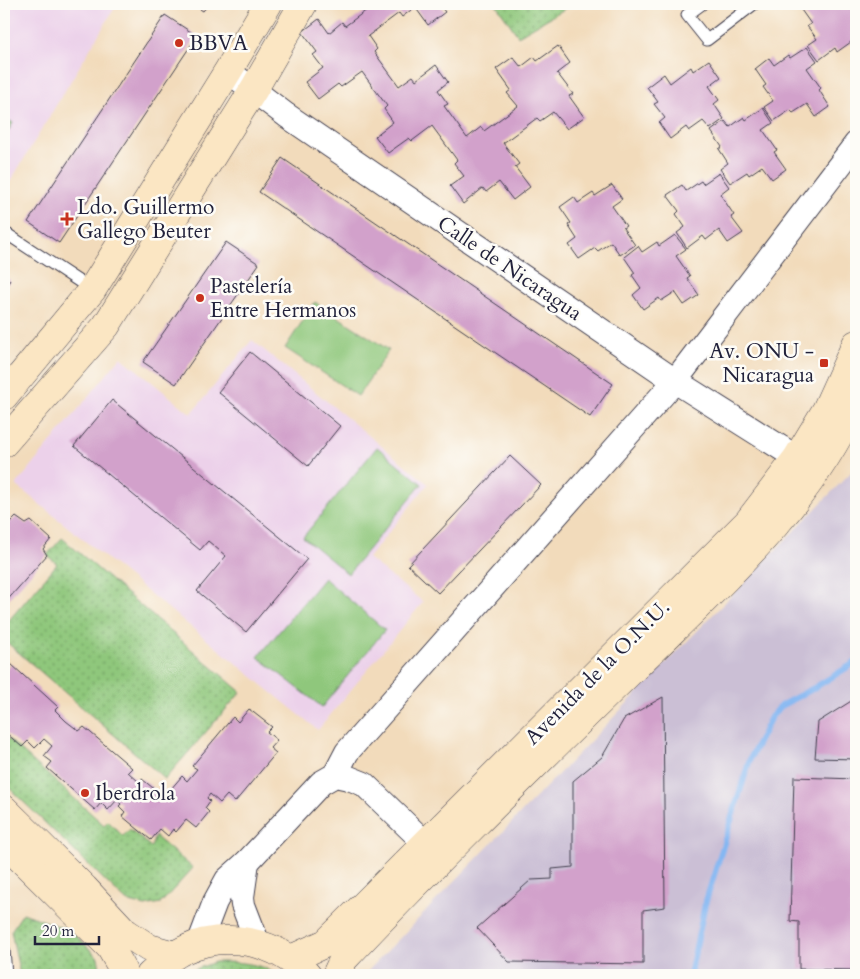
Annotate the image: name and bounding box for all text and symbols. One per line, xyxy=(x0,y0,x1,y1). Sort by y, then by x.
place label: BBVA xyxy=(189,29,248,58)
marker: BBVA xyxy=(173,37,185,49)
place label: Ldo. Guillermo Gallego Beuter xyxy=(77,193,214,246)
street label: Calle de Nicaragua xyxy=(432,209,588,328)
marker: Ldo. Guillermo Gallego Beuter xyxy=(61,213,73,225)
place label: Pastelería Entre Hermanos xyxy=(210,272,356,325)
marker: Pastelería Entre Hermanos xyxy=(194,292,206,304)
place label: Av. ONU - Nicaragua xyxy=(709,337,814,390)
marker: Av. ONU - Nicaragua xyxy=(818,357,830,369)
street label: Avenida de la O.N.U. xyxy=(518,593,676,751)
place label: Iberdrola xyxy=(95,779,175,808)
marker: Iberdrola xyxy=(79,787,91,799)
scale bar xyxy=(35,914,99,946)
text: 20 m xyxy=(42,921,74,941)

